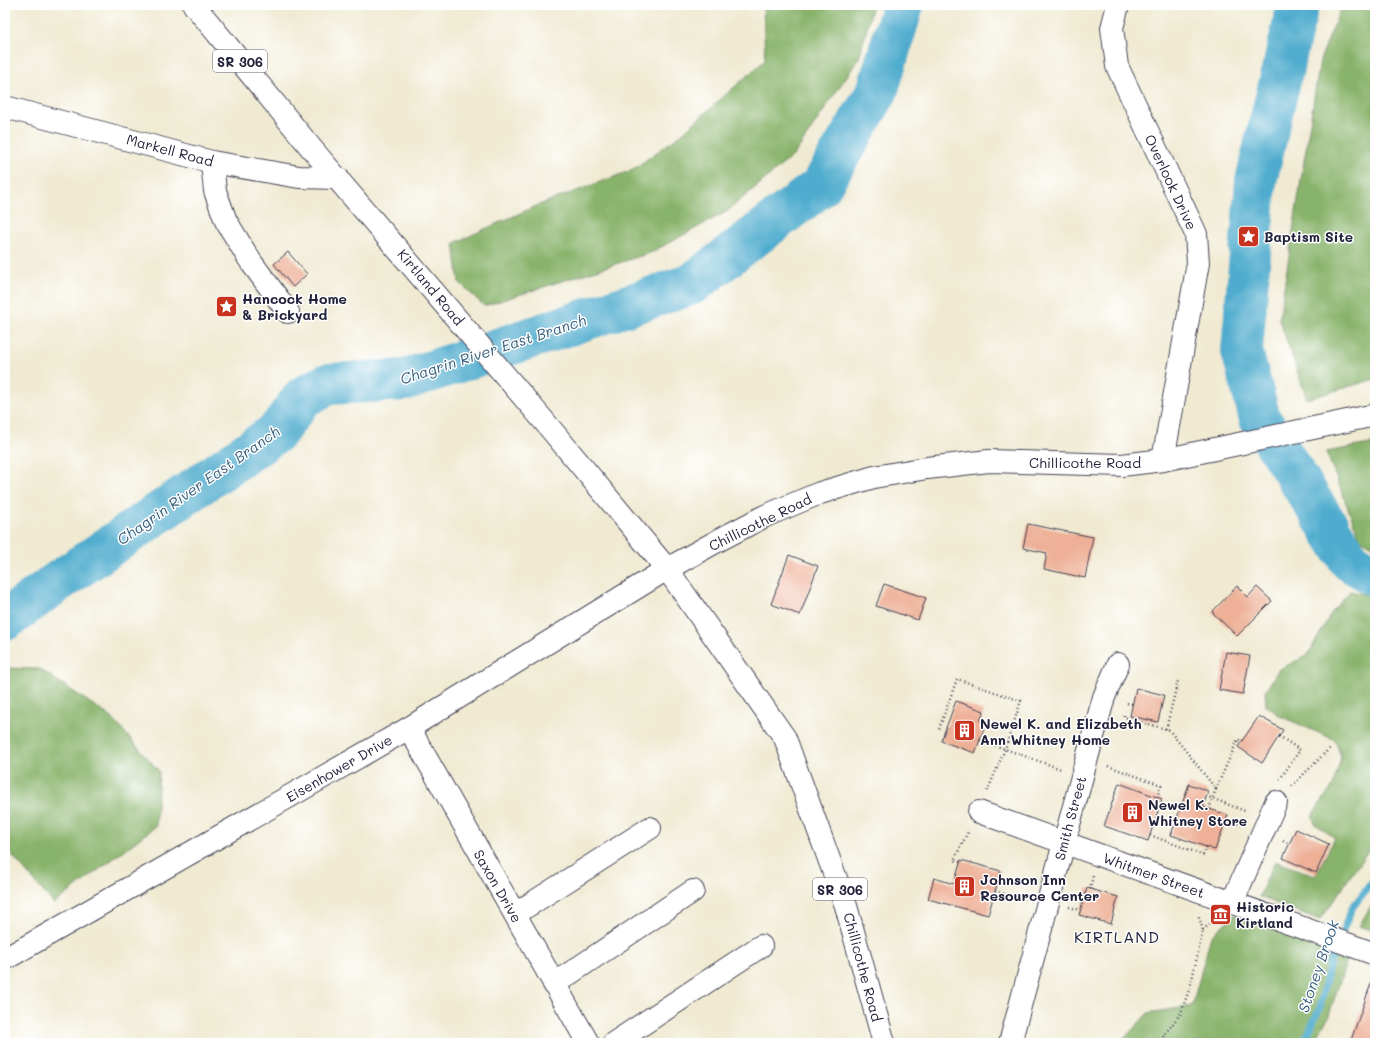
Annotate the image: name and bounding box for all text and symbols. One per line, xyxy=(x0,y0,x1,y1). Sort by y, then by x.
road number: SR 306 xyxy=(213,50,267,72)
street label: Markell Road xyxy=(124,129,216,171)
street label: Overlook Drive xyxy=(1141,131,1201,233)
place icon: Baptism Site xyxy=(1235,223,1261,249)
place label: Baptism Site xyxy=(1264,227,1353,246)
street label: Kirtland Road xyxy=(393,245,469,329)
place label: Hancock Home & Brickyard xyxy=(242,289,347,324)
place icon: Hancock Home & Brickyard xyxy=(213,293,239,319)
water label: Chagrin River East Branch xyxy=(397,309,589,389)
water label: Chagrin River East Branch xyxy=(113,421,283,549)
street label: Chillicothe Road xyxy=(1029,453,1141,472)
street label: Chillicothe Road xyxy=(705,489,815,555)
place label: Newel K. and Elizabeth Ann Whitney Home xyxy=(980,714,1142,749)
building icon: Newel K. and Elizabeth Ann Whitney Home xyxy=(951,718,977,744)
street label: Eisenhower Drive xyxy=(282,730,396,806)
street label: Smith Street xyxy=(1050,774,1090,862)
place label: Newel K. Whitney Store xyxy=(1148,795,1247,830)
building icon: Newel K. Whitney Store xyxy=(1120,799,1146,825)
street label: Saxon Drive xyxy=(469,846,527,926)
street label: Whitmer Street xyxy=(1101,848,1207,902)
place label: Johnson Inn Resource Center xyxy=(980,870,1099,905)
building icon: Johnson Inn Resource Center xyxy=(951,874,977,900)
road number: SR 306 xyxy=(813,878,867,900)
place label: Historic Kirtland xyxy=(1236,897,1294,932)
museum icon: Historic Kirtland xyxy=(1208,901,1234,927)
street label: Chillicothe Road xyxy=(839,910,887,1024)
water label: Stoney Brook xyxy=(1293,916,1344,1015)
district label: KIRTLAND xyxy=(1074,926,1160,947)

